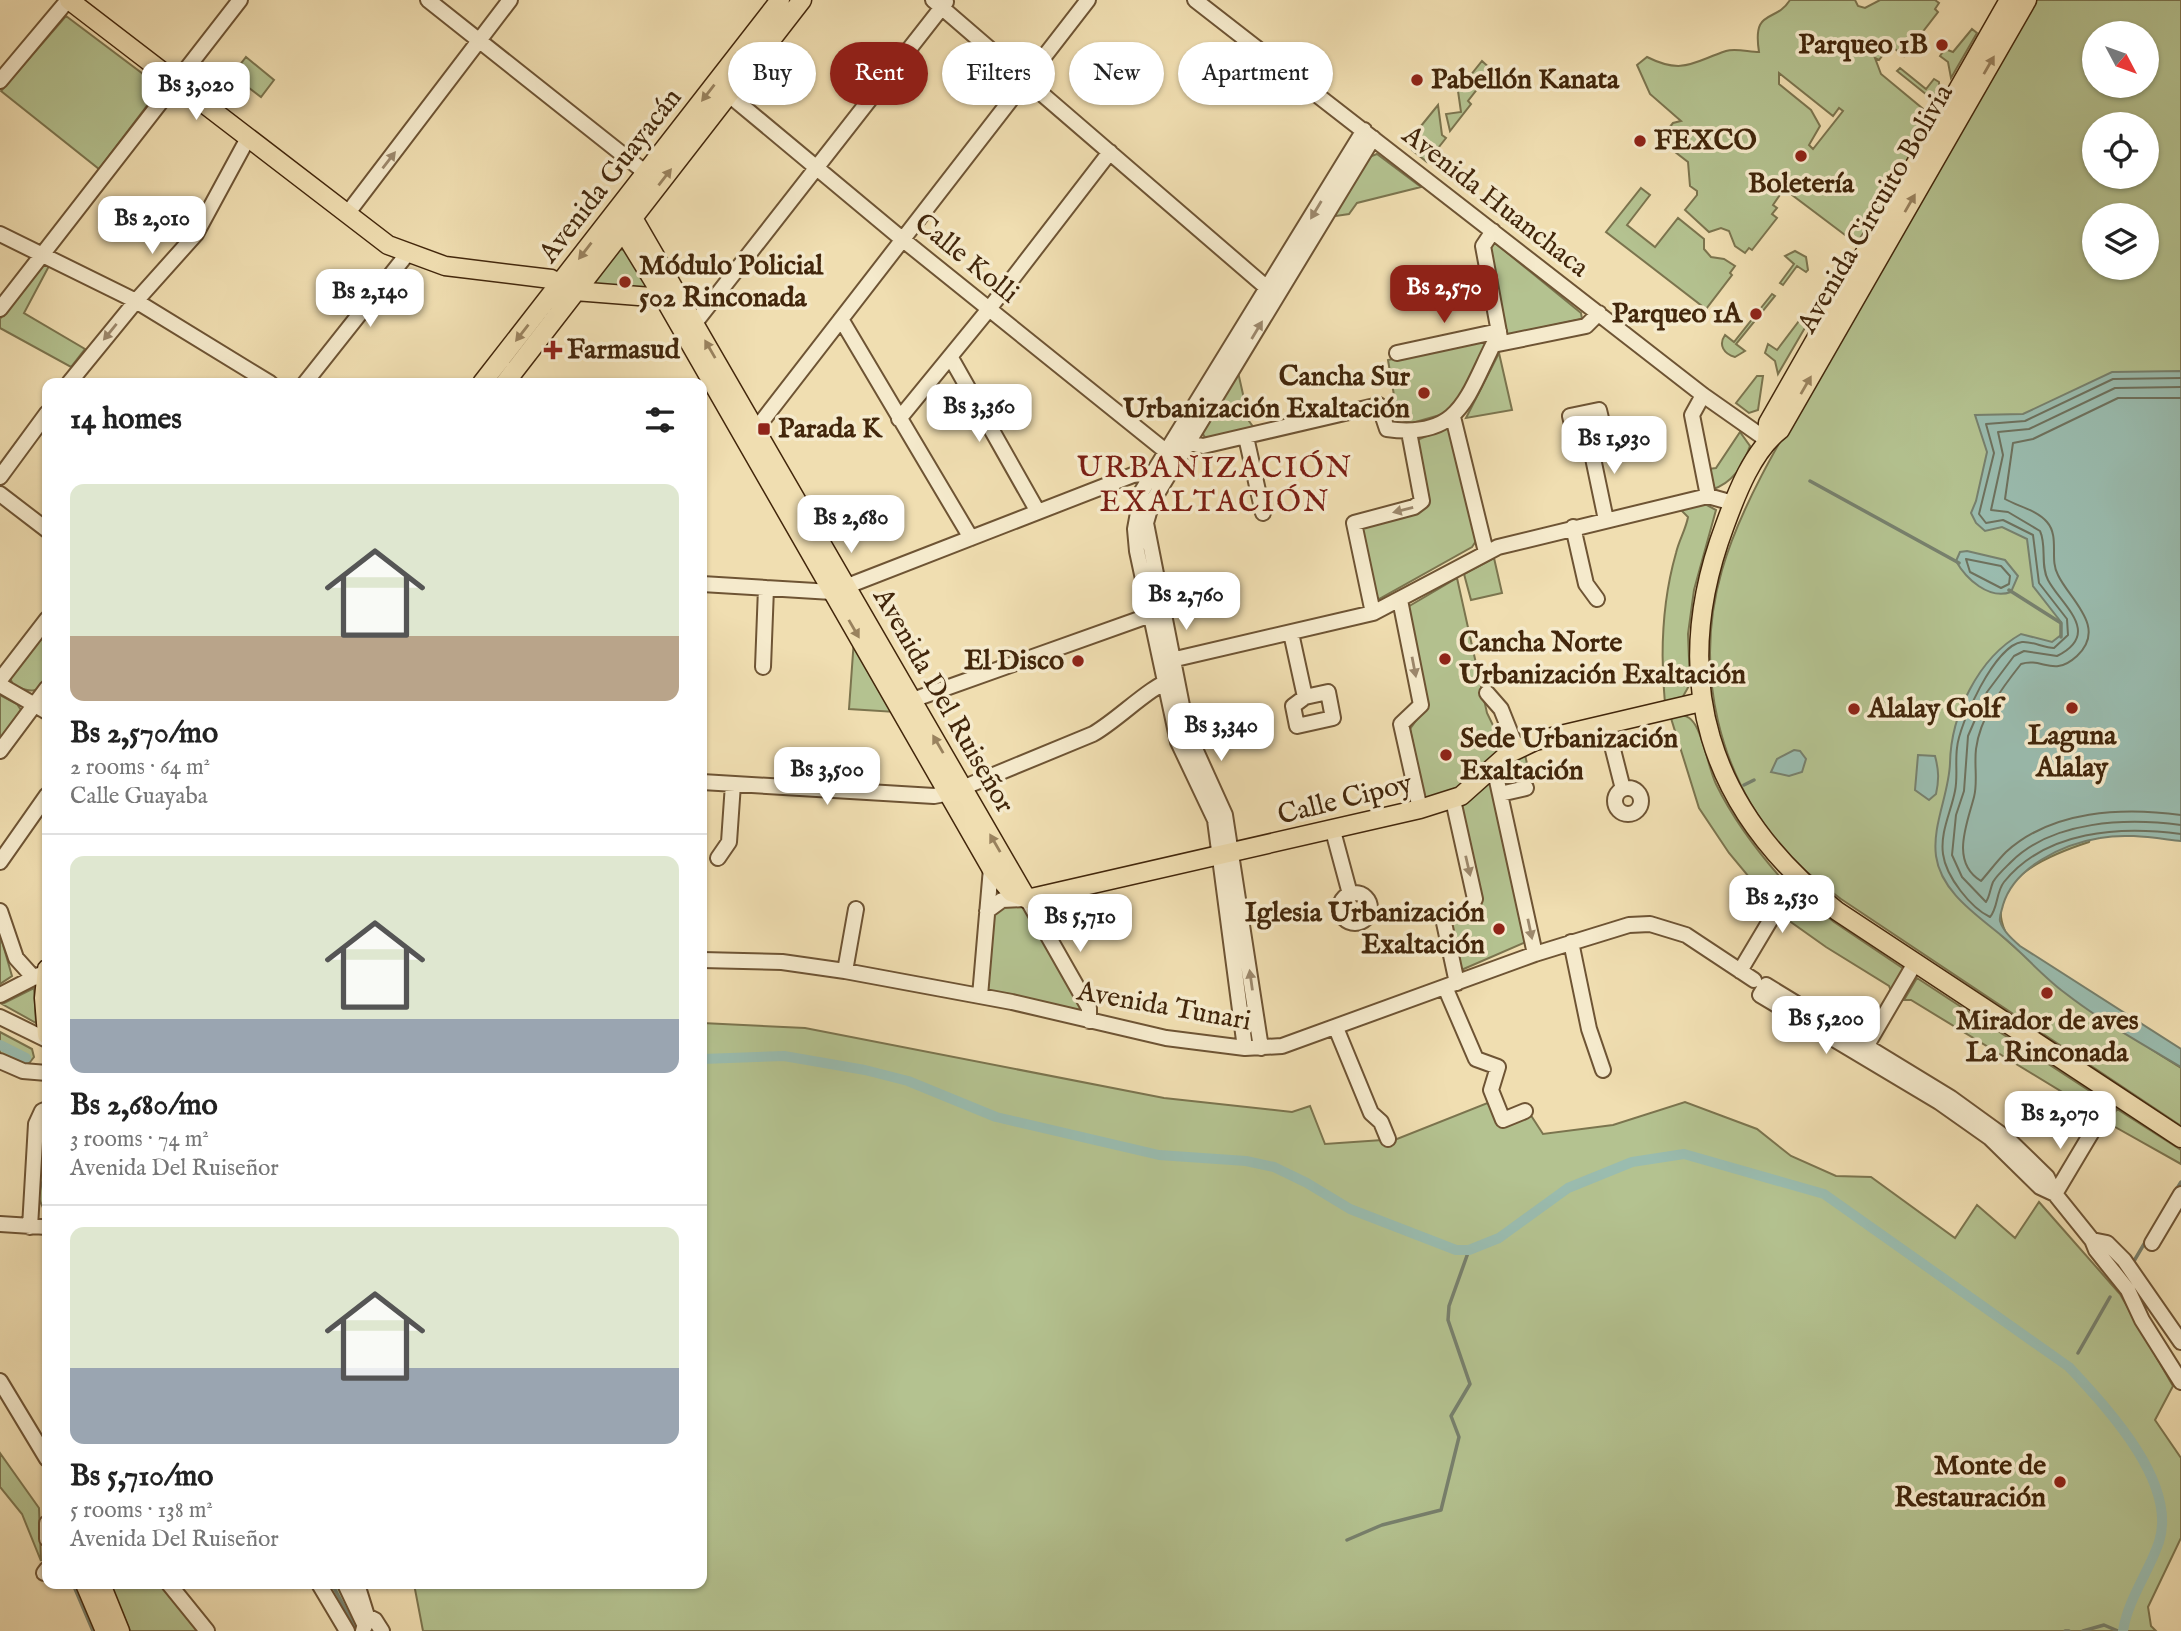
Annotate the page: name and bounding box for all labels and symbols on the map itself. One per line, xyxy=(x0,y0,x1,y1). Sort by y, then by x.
north arrow xyxy=(2082,21,2160,98)
place label: Parqueo 1B xyxy=(1798,28,1928,63)
marker: Parqueo 1B xyxy=(1934,37,1950,53)
one-way arrow xyxy=(1983,56,1995,75)
pin: Bs 3,020 xyxy=(124,62,268,122)
place label: Pabellón Kanata xyxy=(1431,63,1620,98)
marker: Pabellón Kanata xyxy=(1409,72,1425,88)
street label: Avenida Circuito Bolivia xyxy=(1790,77,1962,341)
street label: Avenida Guayacán xyxy=(531,82,690,271)
one-way arrow xyxy=(701,83,716,101)
street label: Avenida Huanchaca xyxy=(1394,118,1596,286)
place label: FEXCO xyxy=(1654,124,1757,159)
marker: FEXCO xyxy=(1632,133,1648,149)
marker: Boletería xyxy=(1793,148,1809,164)
one-way arrow xyxy=(381,151,396,169)
place label: Boletería xyxy=(1748,167,1855,202)
one-way arrow xyxy=(657,168,672,186)
one-way arrow xyxy=(1904,193,1916,212)
pin: Bs 2,010 xyxy=(80,196,224,256)
one-way arrow xyxy=(1309,200,1322,219)
street label: Calle Kolli xyxy=(907,206,1025,312)
one-way arrow xyxy=(579,242,593,260)
place label: Módulo Policial 502 Rinconada xyxy=(639,249,825,316)
pin: Bs 2,570 xyxy=(1372,266,1516,325)
pin: Bs 2,140 xyxy=(298,270,442,329)
marker: Módulo Policial 502 Rinconada xyxy=(617,274,633,290)
place label: Parqueo 1A xyxy=(1612,297,1743,332)
marker: Parqueo 1A xyxy=(1748,306,1764,322)
one-way arrow xyxy=(1251,321,1264,340)
one-way arrow xyxy=(103,322,118,340)
one-way arrow xyxy=(514,323,529,341)
place label: Farmasud xyxy=(567,333,681,368)
one-way arrow xyxy=(704,339,716,358)
marker: Farmasud xyxy=(545,342,561,358)
place label: Cancha Sur Urbanización Exaltación xyxy=(1123,360,1411,427)
one-way arrow xyxy=(1799,376,1812,395)
pin: Bs 3,360 xyxy=(907,384,1051,444)
marker: Cancha Sur Urbanización Exaltación xyxy=(1416,385,1432,401)
place label: Parada K xyxy=(778,412,883,447)
pin: Bs 1,930 xyxy=(1542,416,1686,476)
marker: Parada K xyxy=(756,421,772,437)
district label: URBANIZACIÓN EXALTACIÓN xyxy=(1077,450,1353,522)
pin: Bs 2,680 xyxy=(779,496,923,555)
one-way arrow xyxy=(1392,505,1414,516)
pin: Bs 2,760 xyxy=(1114,572,1258,632)
street label: Avenida Del Ruiseñor xyxy=(864,581,1022,820)
one-way arrow xyxy=(848,619,860,638)
place label: Cancha Norte Urbanización Exaltación xyxy=(1459,626,1746,693)
place label: El Disco xyxy=(964,644,1064,679)
marker: Cancha Norte Urbanización Exaltación xyxy=(1437,651,1453,667)
marker: El Disco xyxy=(1070,653,1086,669)
one-way arrow xyxy=(1408,656,1419,678)
place label: Alalay Golf xyxy=(1867,692,2006,727)
marker: Laguna Alalay xyxy=(2064,700,2080,716)
marker: Alalay Golf xyxy=(1846,701,1862,717)
pin: Bs 3,340 xyxy=(1149,704,1293,763)
place label: Laguna Alalay xyxy=(2028,719,2117,786)
place label: Sede Urbanización Exaltación xyxy=(1460,722,1678,789)
one-way arrow xyxy=(932,734,944,753)
marker: Sede Urbanización Exaltación xyxy=(1438,747,1454,763)
pin: Bs 3,500 xyxy=(755,748,899,807)
street label: Calle Cipoy xyxy=(1274,766,1416,834)
one-way arrow xyxy=(989,833,1001,853)
one-way arrow xyxy=(1463,855,1474,877)
pin: Bs 2,530 xyxy=(1710,876,1854,935)
pin: Bs 5,710 xyxy=(1008,894,1152,954)
place label: Iglesia Urbanización Exaltación xyxy=(1245,896,1485,963)
one-way arrow xyxy=(1524,918,1535,940)
marker: Iglesia Urbanización Exaltación xyxy=(1491,921,1507,937)
one-way arrow xyxy=(1245,969,1256,991)
street label: Avenida Tunari xyxy=(1073,974,1254,1040)
marker: Mirador de aves La Rinconada xyxy=(2039,985,2055,1001)
pin: Bs 5,200 xyxy=(1754,996,1898,1056)
place label: Mirador de aves La Rinconada xyxy=(1955,1004,2139,1071)
pin: Bs 2,070 xyxy=(1988,1092,2132,1151)
place label: Monte de Restauración xyxy=(1894,1449,2046,1516)
marker: Monte de Restauración xyxy=(2052,1474,2068,1490)

